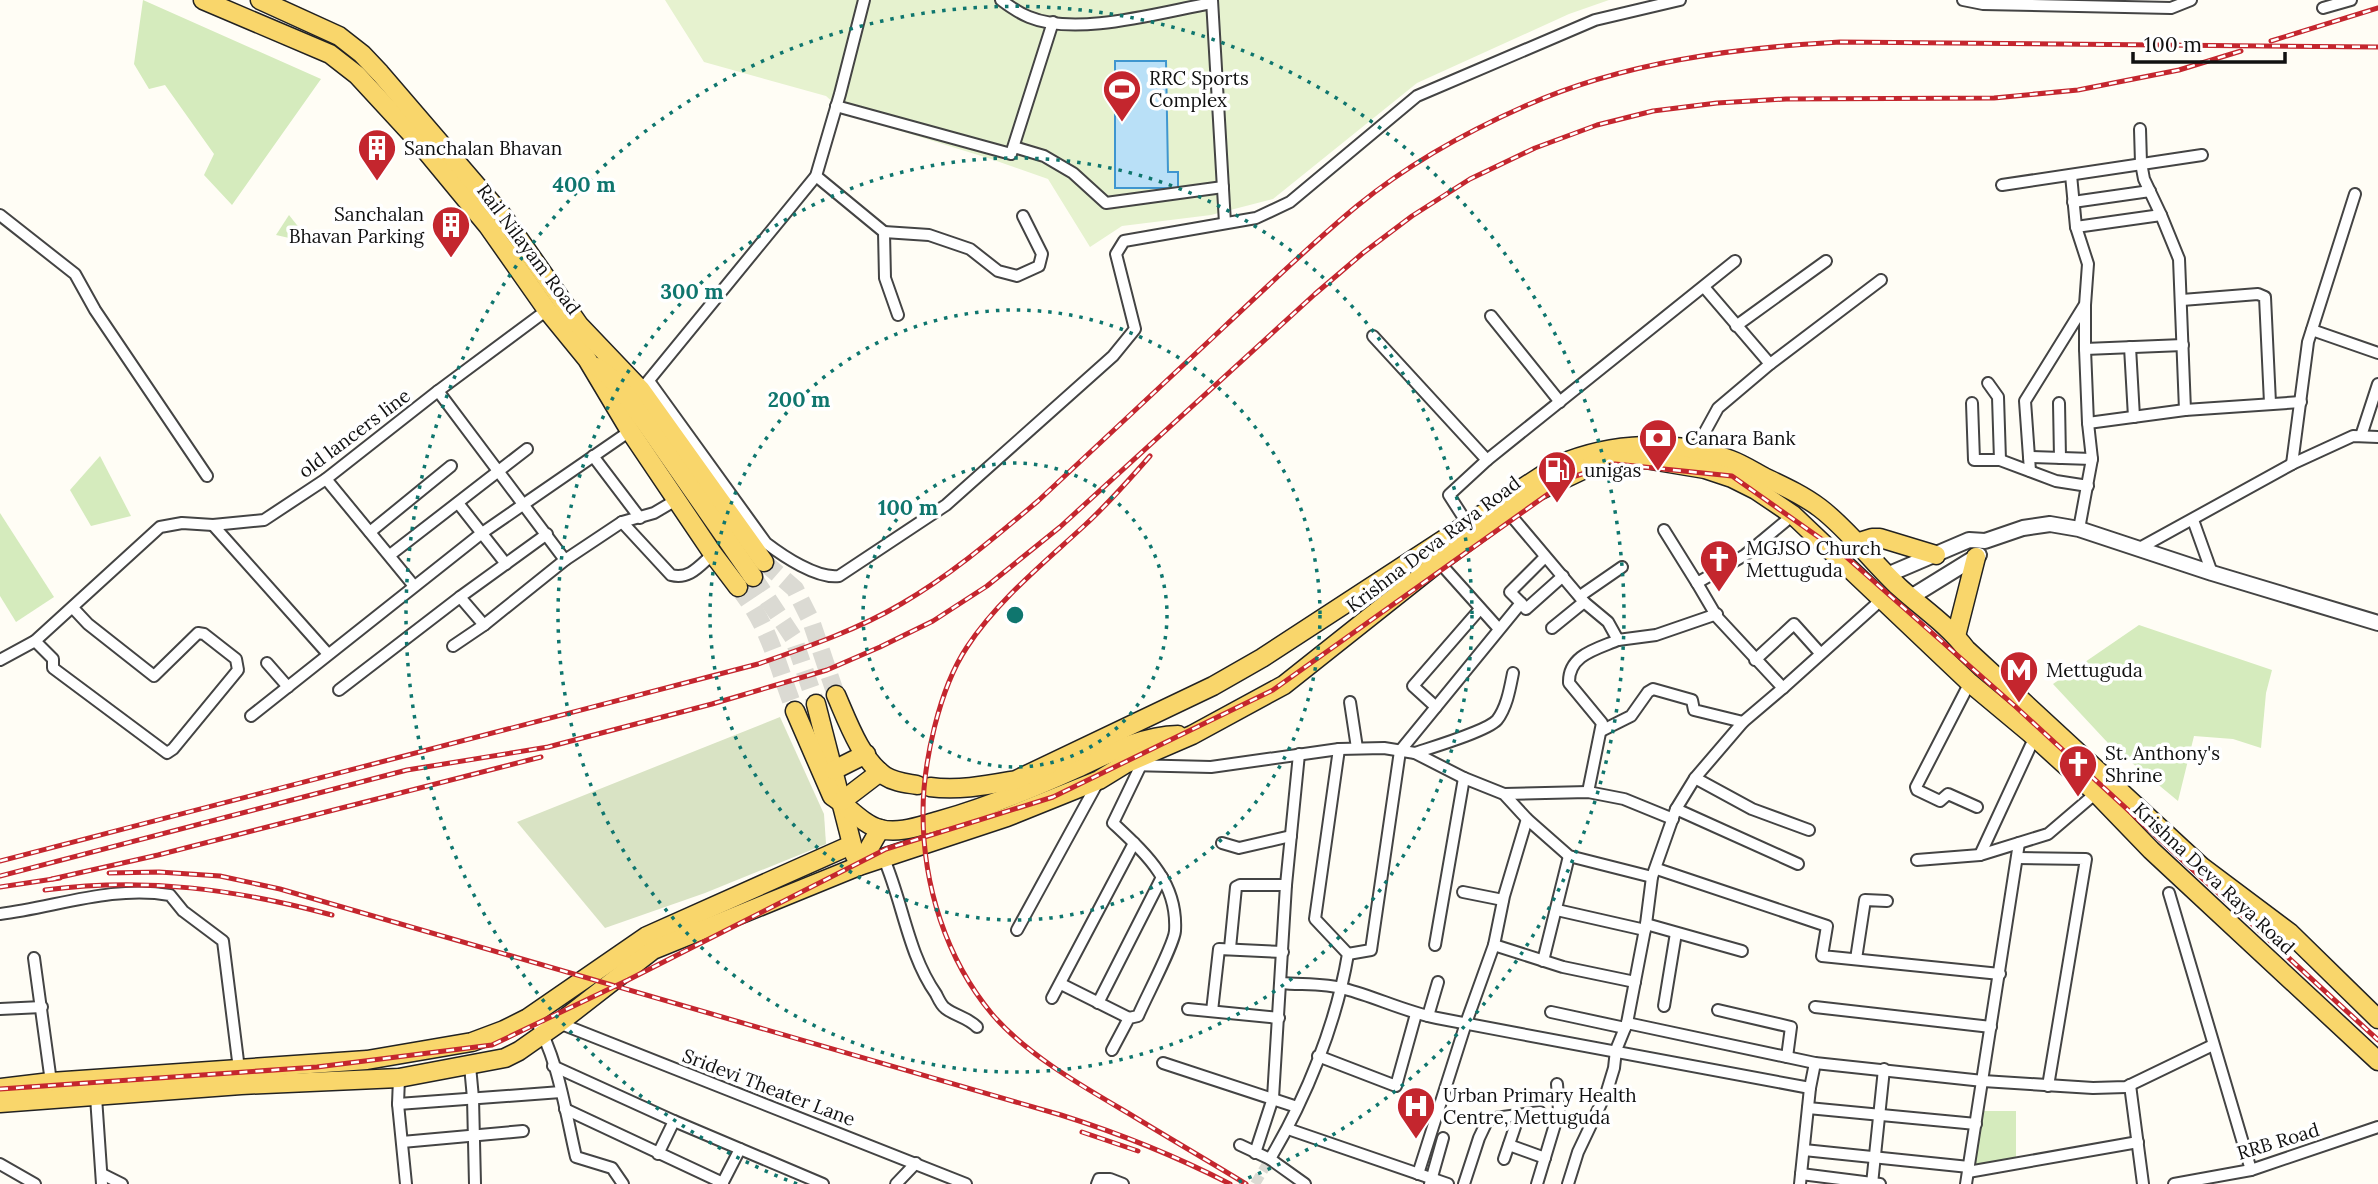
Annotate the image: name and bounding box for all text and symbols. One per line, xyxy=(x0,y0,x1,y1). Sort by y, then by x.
scale bar xyxy=(2133,21,2285,65)
text: 100 m xyxy=(2144,31,2202,58)
place label: RRC Sports Complex xyxy=(1149,66,1249,112)
sports icon: RRC Sports Complex xyxy=(1101,68,1143,123)
building icon: Sanchalan Bhavan xyxy=(356,127,398,182)
place label: Sanchalan Bhavan xyxy=(404,136,562,160)
text: 400 m xyxy=(552,171,616,198)
street label: Rail Nilayam Road xyxy=(472,179,586,319)
place label: Sanchalan Bhavan Parking xyxy=(289,202,424,248)
building icon: Sanchalan Bhavan Parking xyxy=(430,204,472,259)
text: 300 m xyxy=(660,278,724,305)
street label: old lancers line xyxy=(293,383,415,483)
text: 200 m xyxy=(768,386,830,413)
bank icon: Canara Bank xyxy=(1637,417,1679,472)
place label: Canara Bank xyxy=(1685,426,1796,450)
fuel station icon: unigas xyxy=(1536,449,1578,504)
place label: unigas xyxy=(1584,458,1642,482)
street label: Krishna Deva Raya Road xyxy=(1341,471,1525,617)
text: 100 m xyxy=(878,494,938,521)
place label: MGJSO Church Mettuguda xyxy=(1746,536,1881,582)
church icon: MGJSO Church Mettuguda xyxy=(1698,538,1740,593)
centre of rings xyxy=(1003,603,1027,627)
metro station icon: Mettuguda xyxy=(1998,649,2040,704)
place label: Mettuguda xyxy=(2046,658,2143,682)
place label: St. Anthony's Shrine xyxy=(2105,741,2220,787)
church icon: St. Anthony's Shrine xyxy=(2057,743,2099,798)
street label: Krishna Deva Raya Road xyxy=(2128,797,2300,959)
street label: Sridevi Theater Lane xyxy=(679,1043,859,1131)
place label: Urban Primary Health Centre, Mettuguda xyxy=(1443,1083,1637,1129)
hospital icon: Urban Primary Health Centre, Mettuguda xyxy=(1395,1085,1437,1140)
street label: RRB Road xyxy=(2234,1117,2322,1165)

